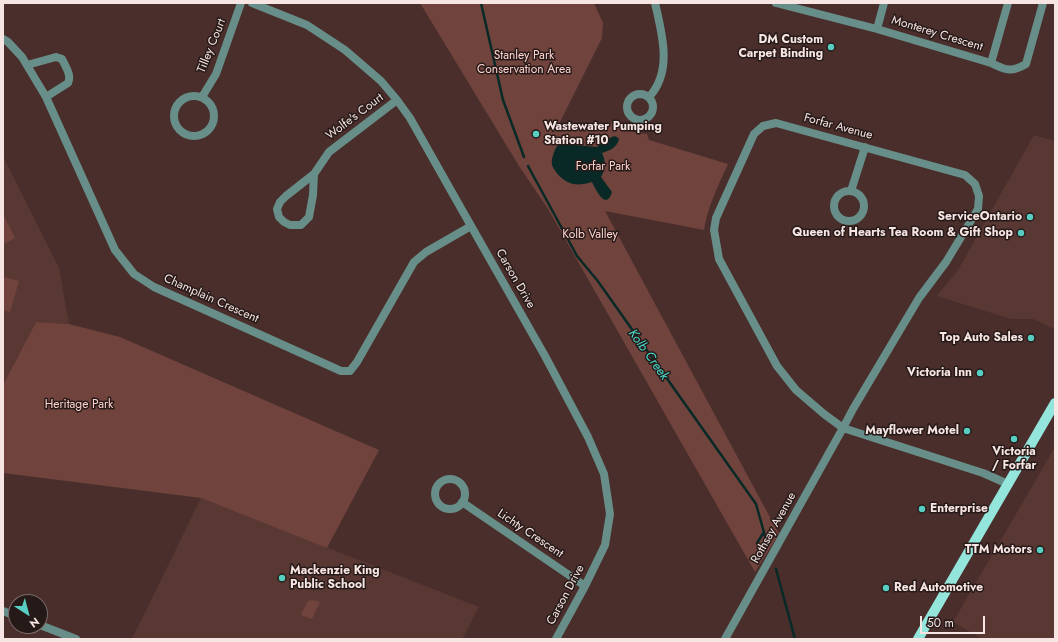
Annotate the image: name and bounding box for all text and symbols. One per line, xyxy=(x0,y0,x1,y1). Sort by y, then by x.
street label: Monterey Crescent xyxy=(890,13,984,55)
street label: Tilley Court xyxy=(195,17,229,75)
place label: DM Custom Carpet Binding xyxy=(738,33,823,61)
marker: DM Custom Carpet Binding xyxy=(826,42,836,52)
park label: Stanley Park Conservation Area xyxy=(477,49,571,77)
street label: Wolfe's Court xyxy=(323,91,387,143)
street label: Forfar Avenue xyxy=(802,111,874,143)
place label: Wastewater Pumping Station #10 xyxy=(544,120,662,148)
marker: Wastewater Pumping Station #10 xyxy=(531,129,541,139)
park label: Forfar Park xyxy=(576,160,630,174)
place label: ServiceOntario xyxy=(938,210,1022,224)
marker: ServiceOntario xyxy=(1025,212,1035,222)
place label: Queen of Hearts Tea Room & Gift Shop xyxy=(792,226,1013,240)
park label: Kolb Valley xyxy=(562,228,618,242)
marker: Queen of Hearts Tea Room & Gift Shop xyxy=(1016,228,1026,238)
street label: Carson Drive xyxy=(492,247,538,311)
street label: Champlain Crescent xyxy=(161,272,261,326)
water label: Kolb Creek xyxy=(624,327,672,383)
place label: Top Auto Sales xyxy=(940,331,1023,345)
marker: Top Auto Sales xyxy=(1026,333,1036,343)
place label: Victoria Inn xyxy=(907,366,972,380)
marker: Victoria Inn xyxy=(975,368,985,378)
park label: Heritage Park xyxy=(45,398,113,412)
place label: Mayflower Motel xyxy=(865,424,959,438)
marker: Mayflower Motel xyxy=(962,426,972,436)
marker: Victoria / Forfar xyxy=(1009,434,1019,444)
place label: Victoria / Forfar xyxy=(992,445,1036,473)
street label: Rothsay Avenue xyxy=(748,490,800,566)
place label: Enterprise xyxy=(930,502,988,516)
marker: Enterprise xyxy=(917,504,927,514)
street label: Lichty Crescent xyxy=(494,507,566,561)
place label: TTM Motors xyxy=(965,543,1032,557)
marker: TTM Motors xyxy=(1035,545,1045,555)
street label: Carson Drive xyxy=(544,562,588,628)
place label: Mackenzie King Public School xyxy=(290,564,380,592)
marker: Mackenzie King Public School xyxy=(277,573,287,583)
place label: Red Automotive xyxy=(894,581,983,595)
marker: Red Automotive xyxy=(881,583,891,593)
north arrow xyxy=(8,594,48,634)
scale bar xyxy=(922,608,987,634)
text: N xyxy=(26,614,43,632)
text: 50 m xyxy=(927,614,954,632)

